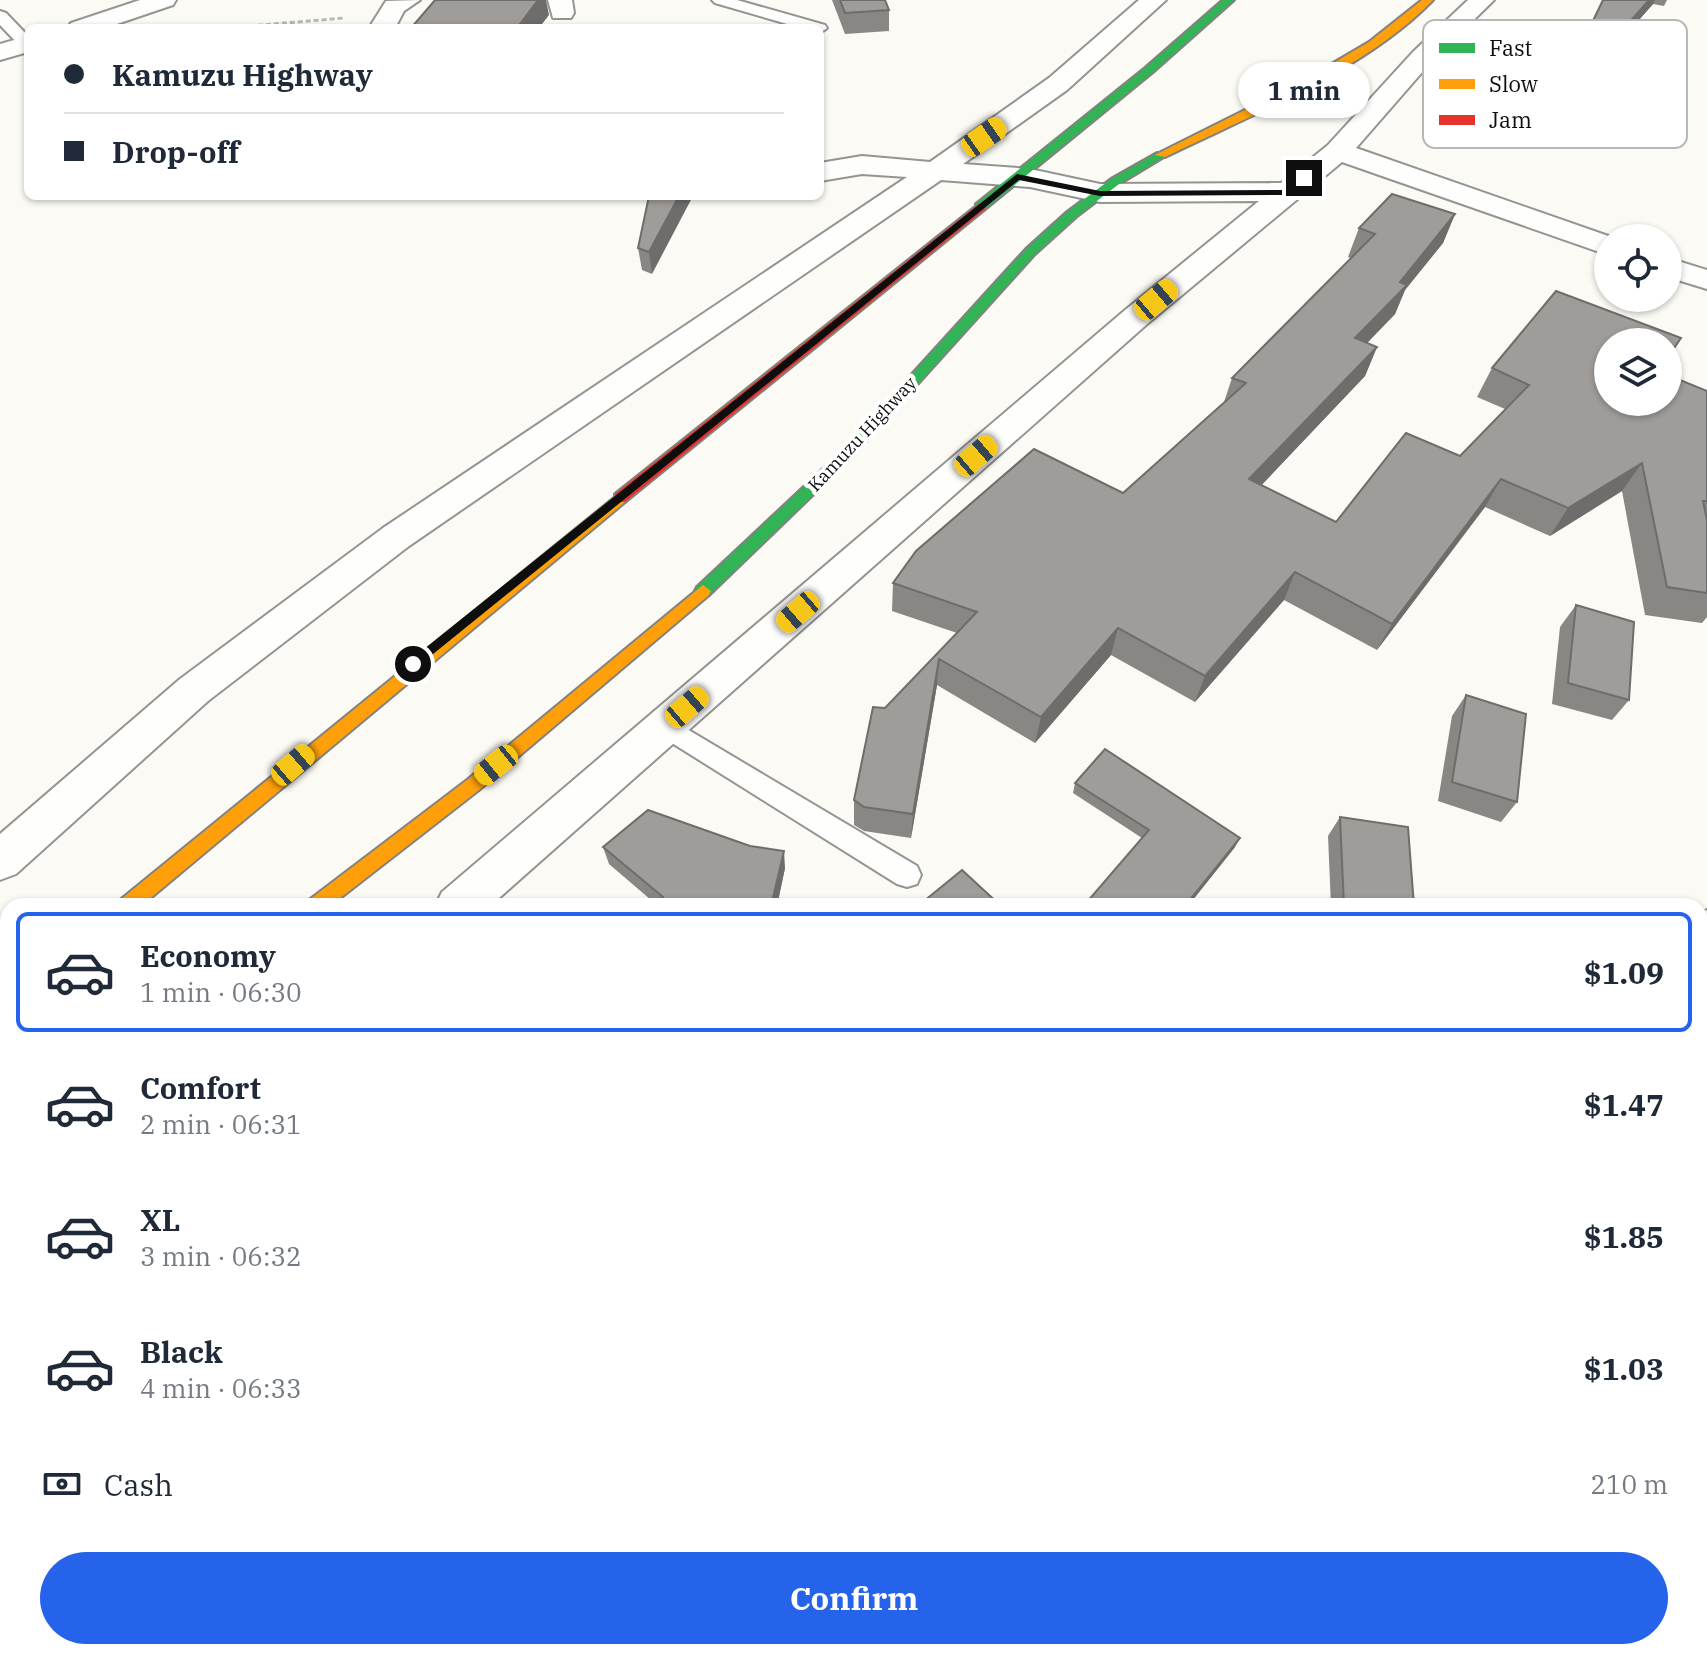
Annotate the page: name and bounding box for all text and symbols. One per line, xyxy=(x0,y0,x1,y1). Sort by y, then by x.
legend xyxy=(1423,20,1687,148)
text: Fast xyxy=(1489,33,1532,62)
text: Kamuzu Highway xyxy=(112,55,373,94)
callout: 1 min xyxy=(1238,62,1370,118)
text: Slow xyxy=(1489,69,1538,98)
text: 1 min xyxy=(1268,73,1340,107)
text: Jam xyxy=(1489,105,1532,134)
car xyxy=(957,113,1011,161)
text: Drop-off xyxy=(112,132,240,171)
route end xyxy=(1286,160,1322,196)
map controls xyxy=(1594,224,1682,416)
button: locate xyxy=(1594,224,1682,312)
car xyxy=(1130,275,1182,325)
button: layers xyxy=(1594,328,1682,416)
street label: Kamuzu Highway xyxy=(803,371,921,496)
car xyxy=(950,431,1002,481)
car xyxy=(772,587,824,637)
route start xyxy=(395,646,431,682)
car xyxy=(661,682,713,732)
car xyxy=(267,740,319,790)
car xyxy=(470,741,522,789)
icon: car xyxy=(44,936,116,1008)
text: Economy xyxy=(140,936,276,975)
text: $1.09 xyxy=(1584,953,1664,992)
text: 1 min · 06:30 xyxy=(140,975,302,1009)
icon: car xyxy=(44,1068,116,1140)
text: Comfort xyxy=(140,1068,261,1107)
text: $1.47 xyxy=(1584,1085,1664,1124)
text: 2 min · 06:31 xyxy=(140,1107,302,1141)
icon: car xyxy=(44,1200,116,1272)
text: XL xyxy=(140,1200,180,1239)
text: $1.85 xyxy=(1584,1217,1664,1256)
text: 3 min · 06:32 xyxy=(140,1239,302,1273)
icon: car xyxy=(44,1332,116,1404)
text: Black xyxy=(140,1332,223,1371)
text: $1.03 xyxy=(1584,1349,1664,1388)
text: 4 min · 06:33 xyxy=(140,1371,302,1405)
icon: cash xyxy=(40,1462,84,1506)
text: Cash xyxy=(104,1465,173,1504)
text: 210 m xyxy=(1590,1467,1668,1501)
button: Confirm xyxy=(40,1552,1668,1644)

